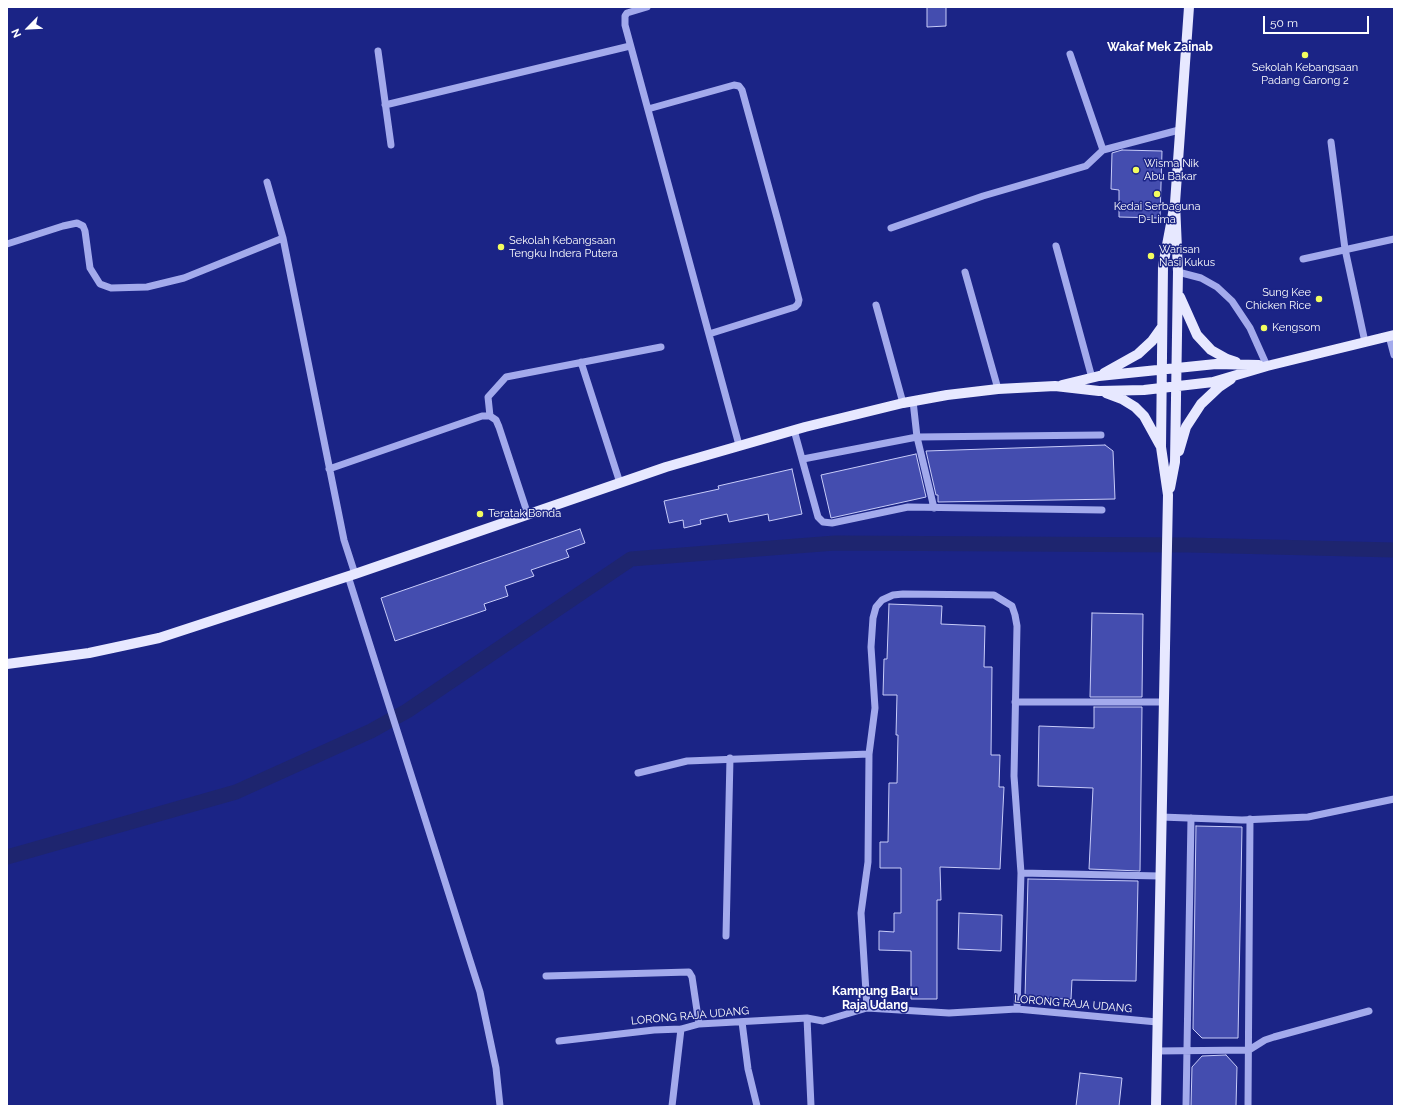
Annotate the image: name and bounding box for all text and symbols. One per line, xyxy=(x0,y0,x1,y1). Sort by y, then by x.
north arrow xyxy=(8,8,48,48)
scale bar xyxy=(1265,8,1371,34)
text: 50 m xyxy=(1270,16,1298,30)
text: N xyxy=(9,27,24,40)
district label: Wakaf Mek Zainab xyxy=(1107,40,1213,54)
marker: Sekolah Kebangsaan Padang Garong 2 xyxy=(1300,50,1310,60)
place label: Sekolah Kebangsaan Padang Garong 2 xyxy=(1252,61,1358,87)
place label: Wisma Nik Abu Bakar xyxy=(1144,157,1199,183)
marker: Wisma Nik Abu Bakar xyxy=(1131,165,1141,175)
marker: Kedai Serbaguna D-Lima xyxy=(1152,189,1162,199)
place label: Kedai Serbaguna D-Lima xyxy=(1114,200,1200,226)
place label: Sekolah Kebangsaan Tengku Indera Putera xyxy=(509,234,618,260)
marker: Sekolah Kebangsaan Tengku Indera Putera xyxy=(496,242,506,252)
place label: Warisan Nasi Kukus xyxy=(1159,243,1215,269)
marker: Warisan Nasi Kukus xyxy=(1146,251,1156,261)
place label: Sung Kee Chicken Rice xyxy=(1245,286,1311,312)
marker: Sung Kee Chicken Rice xyxy=(1314,294,1324,304)
place label: Kengsom xyxy=(1272,321,1320,335)
marker: Kengsom xyxy=(1259,323,1269,333)
place label: Teratak Bonda xyxy=(488,507,561,521)
marker: Teratak Bonda xyxy=(475,509,485,519)
district label: Kampung Baru Raja Udang xyxy=(832,984,918,1012)
street label: LORONG RAJA UDANG xyxy=(1013,992,1133,1016)
street label: LORONG RAJA UDANG xyxy=(630,1004,750,1028)

